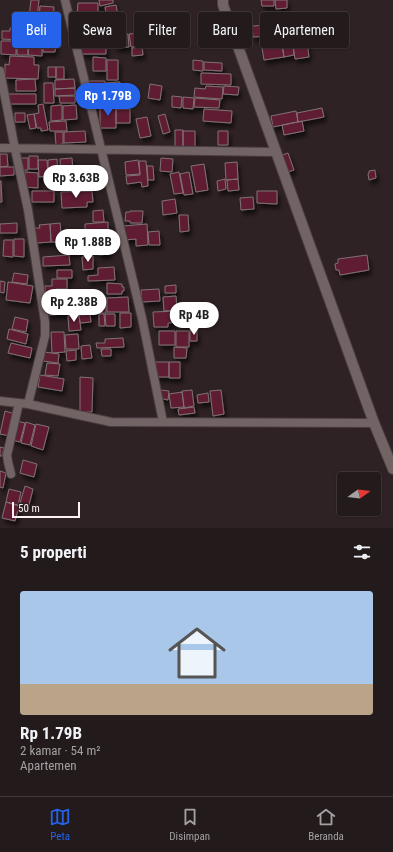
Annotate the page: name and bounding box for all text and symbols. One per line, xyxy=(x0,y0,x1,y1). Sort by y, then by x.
chip: Beli xyxy=(12,12,61,48)
chip: Sewa xyxy=(69,12,126,48)
chip: Filter xyxy=(134,12,190,48)
chip: Baru xyxy=(198,12,252,48)
chip: Apartemen xyxy=(260,12,349,48)
pin: Rp 1.79B xyxy=(67,83,149,117)
text: Rp 1.79B xyxy=(84,88,132,103)
pin: Rp 3.63B xyxy=(35,165,117,199)
text: Rp 3.63B xyxy=(52,170,100,185)
pin: Rp 1.88B xyxy=(47,229,129,263)
text: Rp 1.88B xyxy=(64,234,112,249)
pin: Rp 2.38B xyxy=(33,289,115,323)
text: Rp 2.38B xyxy=(50,294,98,309)
pin: Rp 4B xyxy=(166,302,222,336)
text: Rp 4B xyxy=(179,307,209,322)
north arrow xyxy=(337,472,381,516)
map controls xyxy=(337,472,381,516)
scale bar xyxy=(12,500,80,519)
text: 50 m xyxy=(18,502,40,515)
icon: filters xyxy=(351,541,373,563)
text: 5 properti xyxy=(20,542,87,562)
icon: home xyxy=(161,617,233,689)
text: Rp 1.79B xyxy=(20,723,82,743)
text: 2 kamar · 54 m² xyxy=(20,743,101,758)
text: Apartemen xyxy=(20,758,77,773)
tab: Peta xyxy=(49,806,71,843)
tab: Disimpan xyxy=(169,806,210,843)
tab: Beranda xyxy=(308,806,344,843)

